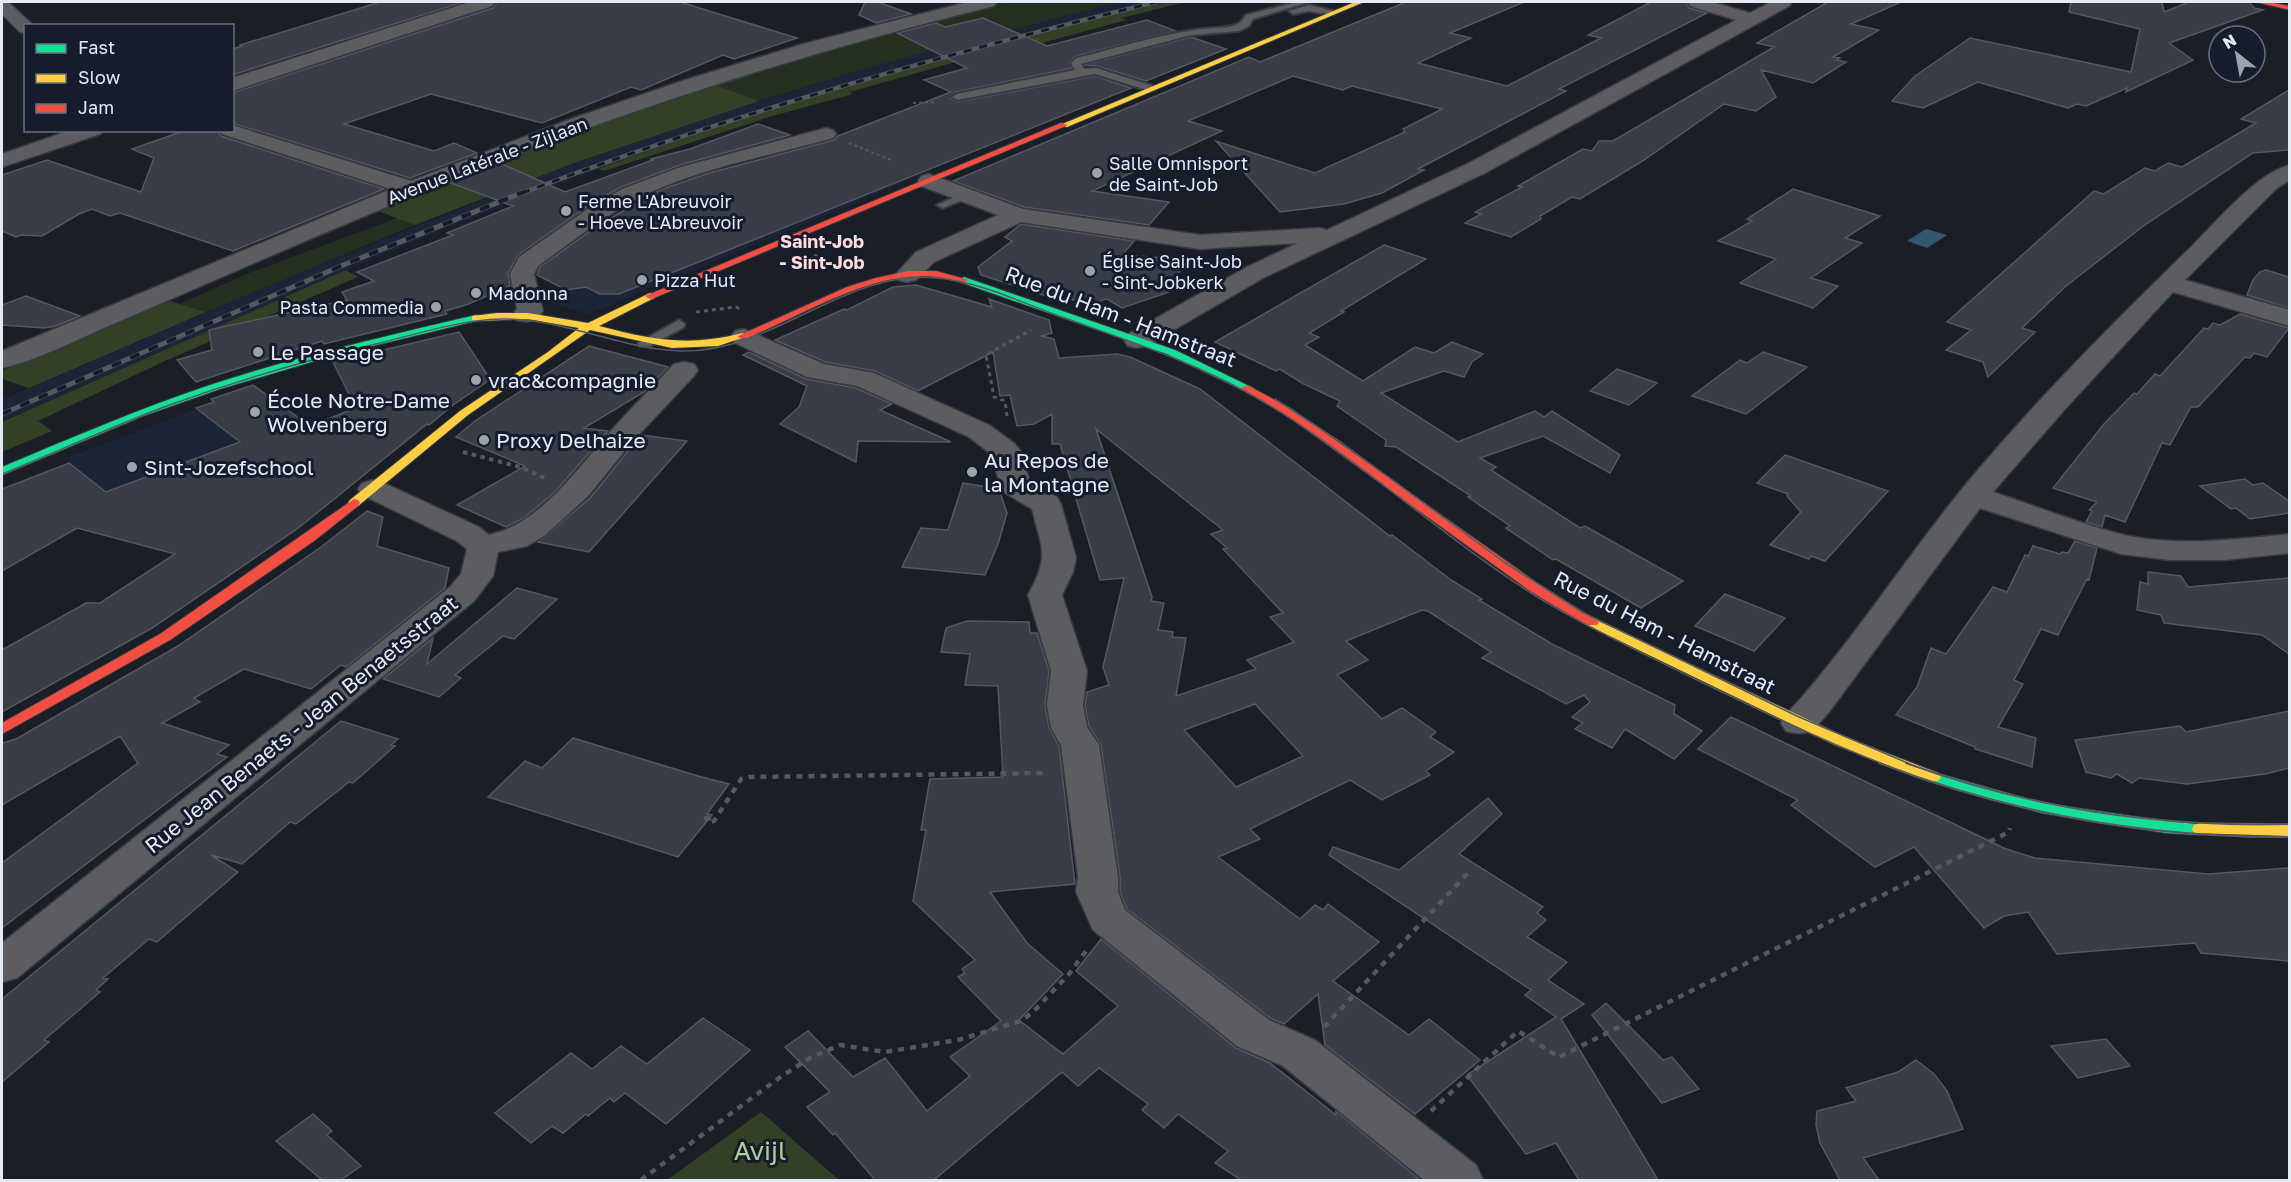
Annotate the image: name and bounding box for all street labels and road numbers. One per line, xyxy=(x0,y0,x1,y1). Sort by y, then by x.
street label: Avenue Latérale - Zijlaan xyxy=(384,112,590,208)
street label: Rue du Ham - Hamstraat xyxy=(1002,260,1240,372)
street label: Rue du Ham - Hamstraat xyxy=(1550,565,1780,699)
street label: Rue Jean Benaets - Jean Benaetsstraat xyxy=(139,590,463,858)

